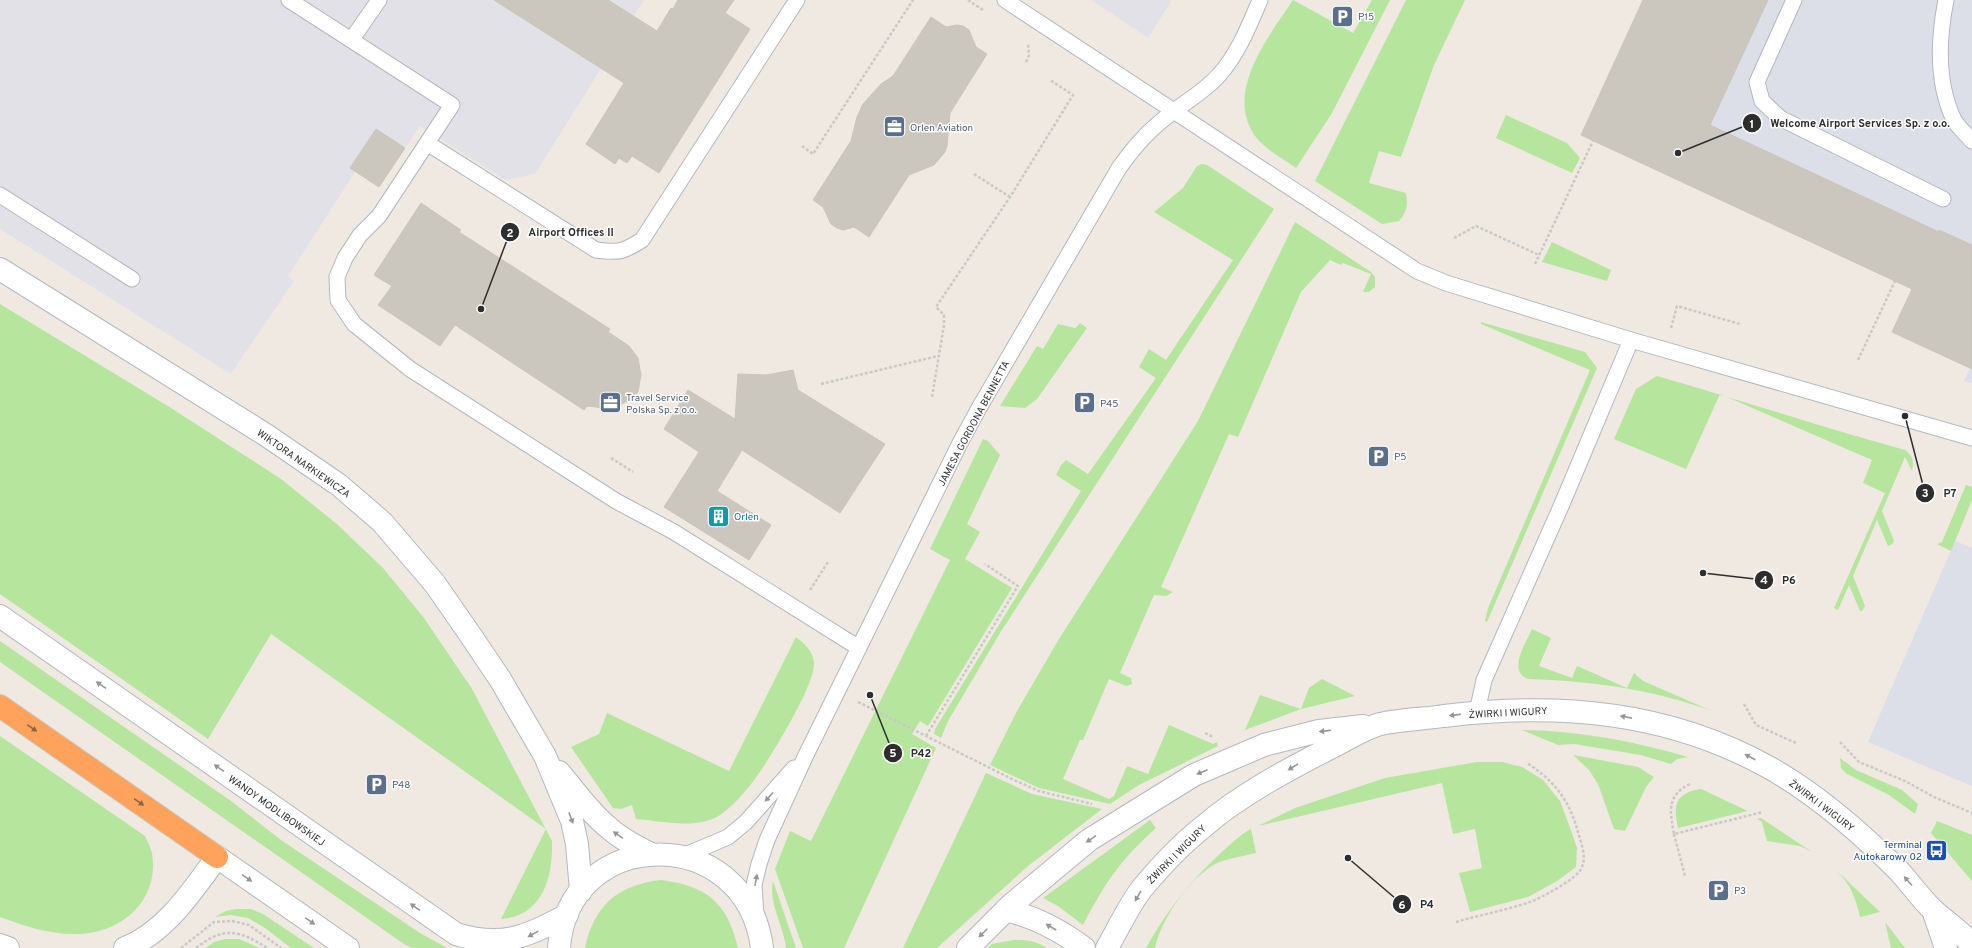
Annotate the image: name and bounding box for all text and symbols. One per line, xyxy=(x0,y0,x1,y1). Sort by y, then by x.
parking icon: P15 xyxy=(1330,3,1356,29)
place label: P15 xyxy=(1358,11,1374,24)
callout: Welcome Airport Services Sp. z o.o. xyxy=(1742,112,1958,135)
office icon: Orlen Aviation xyxy=(882,114,908,140)
text: 1 xyxy=(1750,117,1754,133)
text: Welcome Airport Services Sp. z o.o. xyxy=(1770,117,1950,131)
place label: Orlen Aviation xyxy=(910,122,973,135)
callout: Airport Offices II xyxy=(500,221,622,244)
text: 2 xyxy=(506,226,514,242)
text: Airport Offices II xyxy=(528,226,614,240)
street label: JAMESA GORDONA BENNETTA xyxy=(936,359,1013,489)
office icon: Travel Service Polska Sp. z o.o. xyxy=(598,390,624,416)
parking icon: P45 xyxy=(1072,390,1098,416)
place label: Travel Service Polska Sp. z o.o. xyxy=(626,392,697,417)
place label: P45 xyxy=(1100,398,1118,411)
street label: WIKTORA NARKIEWICZA xyxy=(254,427,353,502)
parking icon: P5 xyxy=(1366,443,1392,469)
place label: P5 xyxy=(1394,451,1407,464)
callout: P7 xyxy=(1915,481,1964,504)
text: 3 xyxy=(1921,486,1929,502)
text: P7 xyxy=(1944,487,1957,501)
building icon: Orlen xyxy=(705,503,731,529)
place label: Orlen xyxy=(734,511,759,524)
callout: P6 xyxy=(1754,569,1804,592)
text: 4 xyxy=(1760,573,1768,589)
text: P6 xyxy=(1782,574,1796,588)
one-way arrow xyxy=(96,681,106,689)
street label: ŻWIRKI I WIGURY xyxy=(1468,705,1548,722)
one-way arrow xyxy=(1449,712,1461,718)
one-way arrow xyxy=(1620,714,1633,720)
one-way arrow xyxy=(27,724,37,732)
one-way arrow xyxy=(1319,728,1331,734)
callout: P42 xyxy=(883,741,939,764)
text: 5 xyxy=(889,746,897,762)
text: P42 xyxy=(911,747,931,761)
one-way arrow xyxy=(1744,754,1755,760)
one-way arrow xyxy=(213,764,224,772)
one-way arrow xyxy=(1287,764,1299,771)
one-way arrow xyxy=(1196,769,1208,775)
parking icon: P48 xyxy=(364,771,390,797)
street label: WANDY MODLIBOWSKIEJ xyxy=(225,773,327,850)
street label: ŻWIRKI I WIGURY xyxy=(1786,777,1857,835)
place label: P48 xyxy=(392,779,410,792)
one-way arrow xyxy=(765,792,774,801)
one-way arrow xyxy=(133,798,144,806)
one-way arrow xyxy=(568,813,574,825)
street label: ŻWIRKI I WIGURY xyxy=(1145,822,1210,888)
one-way arrow xyxy=(612,831,623,839)
one-way arrow xyxy=(1086,835,1097,843)
bus stop icon: Terminal Autokarowy 02 xyxy=(1924,837,1950,863)
place label: Terminal Autokarowy 02 xyxy=(1853,839,1922,864)
one-way arrow xyxy=(242,874,253,882)
one-way arrow xyxy=(753,874,759,887)
one-way arrow xyxy=(1903,876,1912,886)
parking icon: P3 xyxy=(1705,877,1731,903)
place label: P3 xyxy=(1734,885,1746,898)
one-way arrow xyxy=(1134,890,1141,902)
callout: P4 xyxy=(1392,893,1441,916)
text: 6 xyxy=(1398,898,1406,914)
text: P4 xyxy=(1420,898,1434,912)
one-way arrow xyxy=(410,903,420,911)
one-way arrow xyxy=(305,917,315,925)
one-way arrow xyxy=(1045,923,1057,930)
one-way arrow xyxy=(978,928,988,938)
one-way arrow xyxy=(527,930,538,937)

